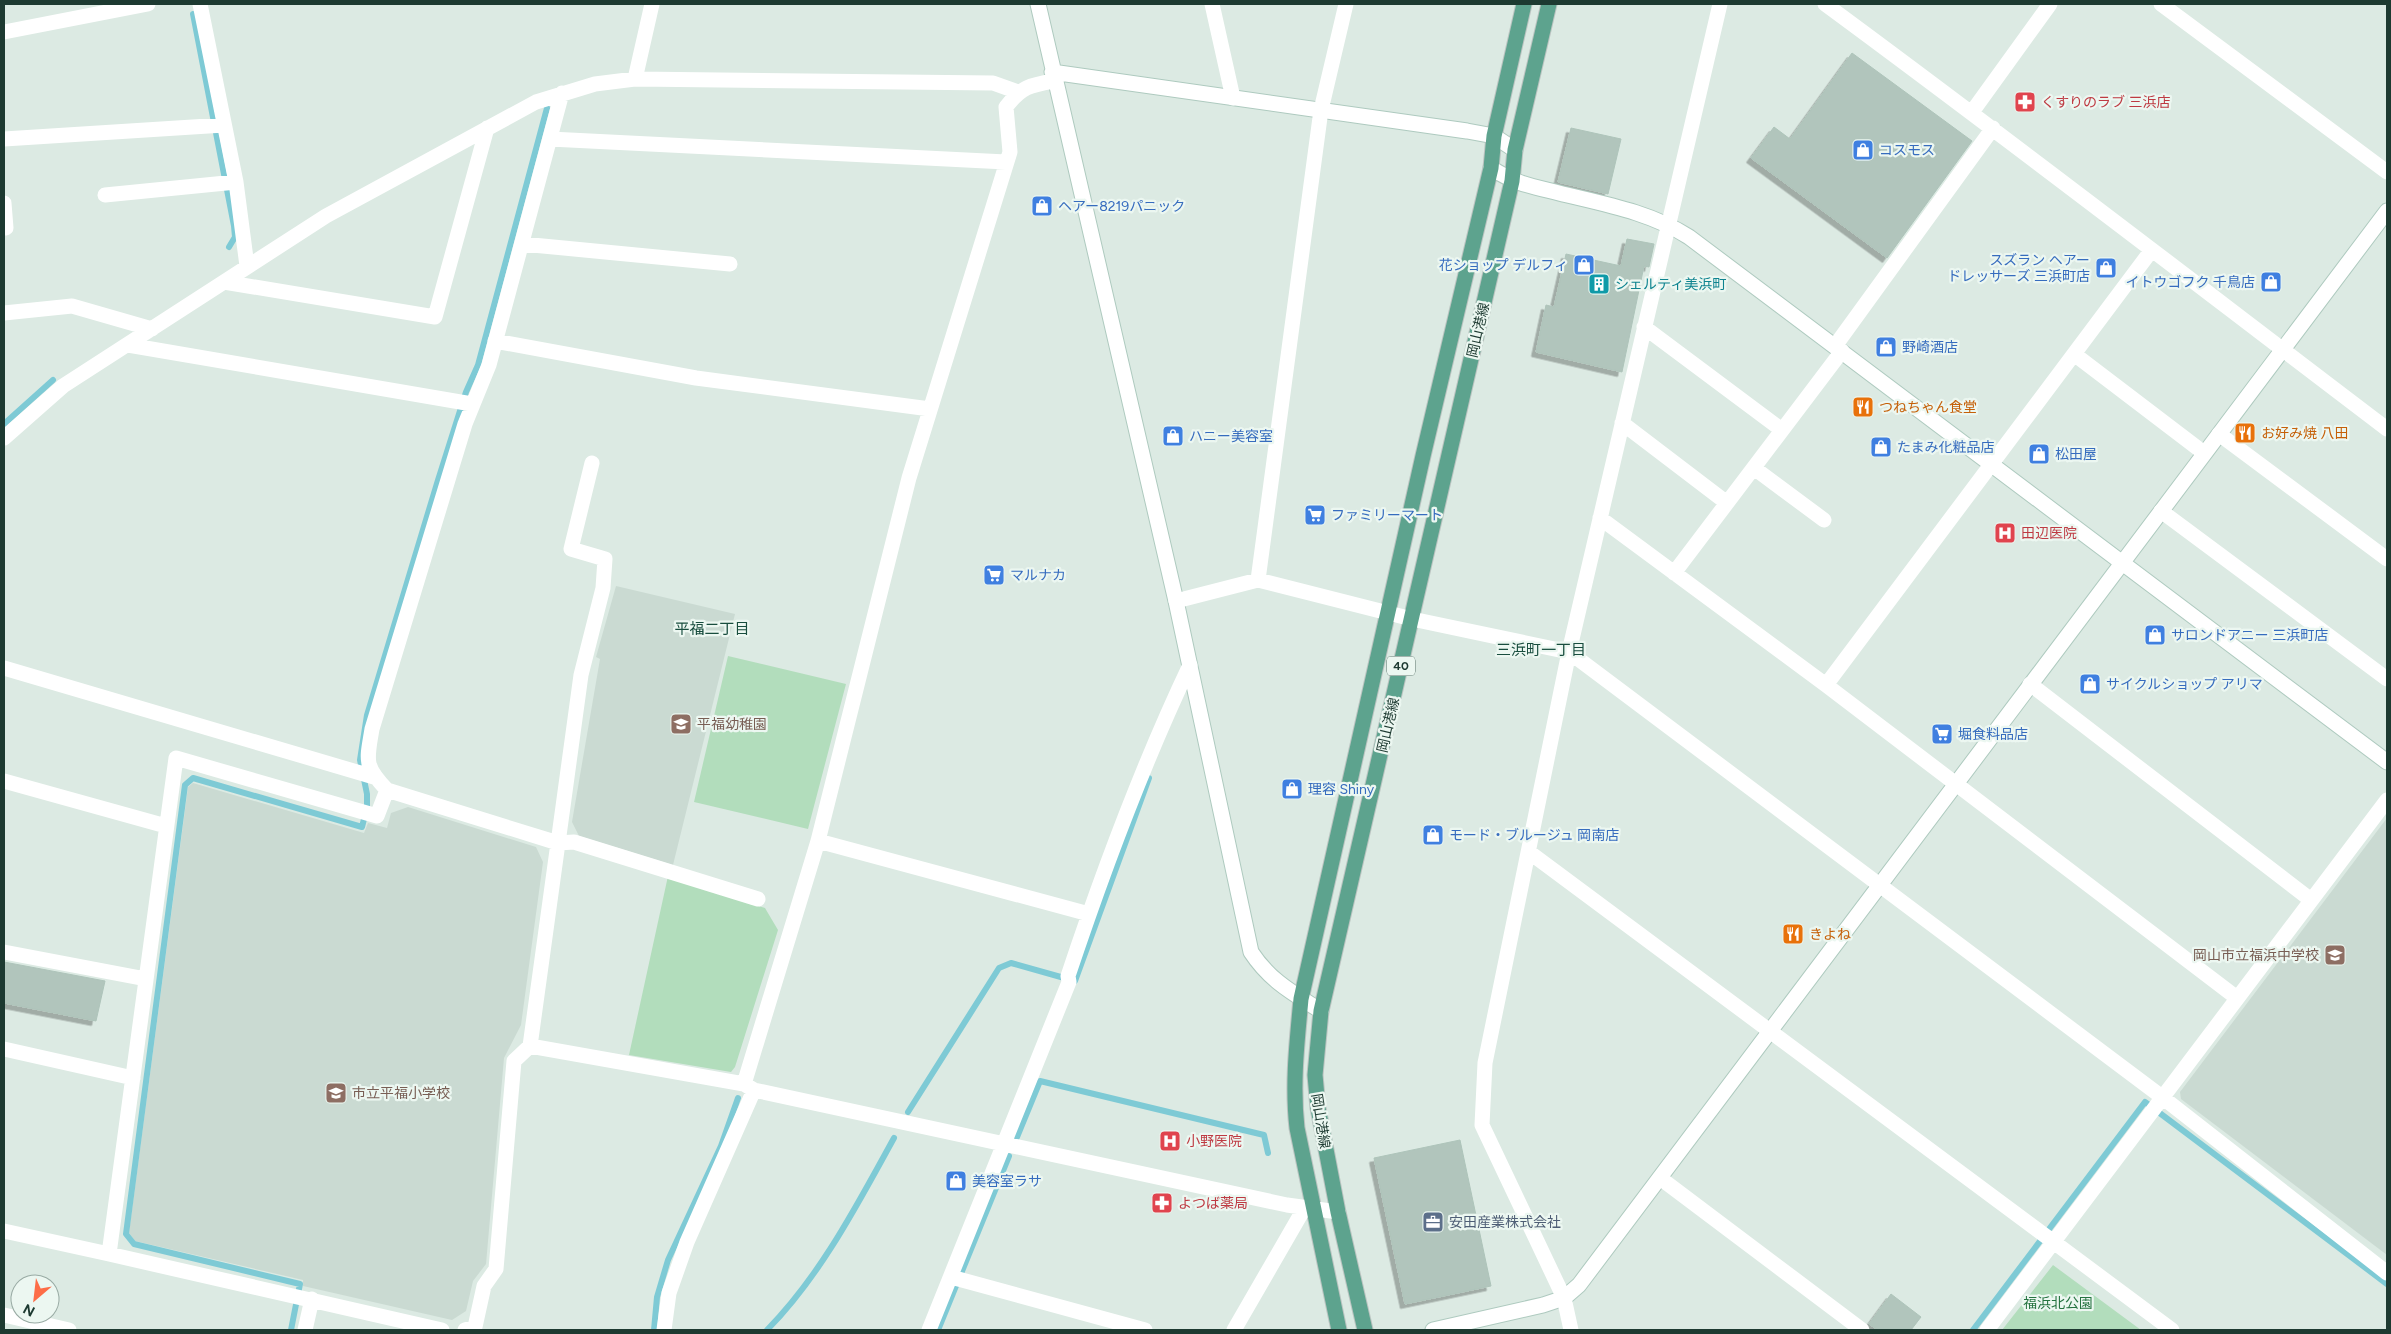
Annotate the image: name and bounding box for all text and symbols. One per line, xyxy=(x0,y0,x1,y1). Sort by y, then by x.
pharmacy icon: くすりのラブ 三浜店 xyxy=(2013,90,2037,114)
place label: くすりのラブ 三浜店 xyxy=(2041,94,2170,111)
shop icon: コスモス xyxy=(1851,138,1875,162)
place label: コスモス xyxy=(1879,142,1935,159)
shop icon: ヘアー8219パニック xyxy=(1030,194,1054,218)
place label: ヘアー8219パニック xyxy=(1058,198,1185,215)
place label: スズラン ヘアー ドレッサーズ 三浜町店 xyxy=(1947,252,2090,285)
shop icon: 花ショップ デルフィ xyxy=(1572,253,1596,277)
shop icon: スズラン ヘアー ドレッサーズ 三浜町店 xyxy=(2094,256,2118,280)
place label: 花ショップ デルフィ xyxy=(1439,257,1568,274)
shop icon: イトウゴフク 千鳥店 xyxy=(2259,270,2283,294)
building icon: シェルティ美浜町 xyxy=(1587,272,1611,296)
place label: イトウゴフク 千鳥店 xyxy=(2126,274,2255,291)
place label: シェルティ美浜町 xyxy=(1615,276,1726,293)
street label: 岡山港線 xyxy=(1464,301,1493,359)
shop icon: 野崎酒店 xyxy=(1874,335,1898,359)
place label: 野崎酒店 xyxy=(1902,339,1958,356)
restaurant icon: つねちゃん食堂 xyxy=(1851,395,1875,419)
place label: つねちゃん食堂 xyxy=(1879,399,1977,416)
restaurant icon: お好み焼 八田 xyxy=(2233,421,2257,445)
shop icon: ハニー美容室 xyxy=(1161,424,1185,448)
place label: お好み焼 八田 xyxy=(2261,425,2348,442)
place label: ハニー美容室 xyxy=(1189,428,1273,445)
shop icon: たまみ化粧品店 xyxy=(1869,435,1893,459)
place label: たまみ化粧品店 xyxy=(1897,439,1995,456)
shop icon: 松田屋 xyxy=(2027,442,2051,466)
place label: 松田屋 xyxy=(2055,446,2097,463)
supermarket icon: ファミリーマート xyxy=(1303,503,1327,527)
place label: ファミリーマート xyxy=(1331,507,1443,524)
hospital icon: 田辺医院 xyxy=(1993,521,2017,545)
place label: 田辺医院 xyxy=(2021,525,2077,542)
supermarket icon: マルナカ xyxy=(982,563,1006,587)
place label: マルナカ xyxy=(1010,567,1066,584)
district label: 平福二丁目 xyxy=(674,620,750,638)
shop icon: サロンドアニー 三浜町店 xyxy=(2143,623,2167,647)
place label: サロンドアニー 三浜町店 xyxy=(2171,627,2328,644)
district label: 三浜町一丁目 xyxy=(1496,641,1586,659)
road number: 40 xyxy=(1387,656,1415,676)
shop icon: サイクルショップ アリマ xyxy=(2078,672,2102,696)
place label: サイクルショップ アリマ xyxy=(2106,676,2263,693)
street label: 岡山港線 xyxy=(1374,696,1403,754)
school or university icon: 平福幼稚園 xyxy=(669,712,693,736)
place label: 平福幼稚園 xyxy=(697,716,767,733)
supermarket icon: 堀食料品店 xyxy=(1930,722,1954,746)
place label: 堀食料品店 xyxy=(1958,726,2028,743)
shop icon: 理容 Shiny xyxy=(1280,777,1304,801)
place label: 理容 Shiny xyxy=(1308,781,1375,798)
shop icon: モード・ブルージュ 岡南店 xyxy=(1421,823,1445,847)
place label: モード・ブルージュ 岡南店 xyxy=(1449,827,1619,844)
restaurant icon: きよね xyxy=(1781,922,1805,946)
place label: きよね xyxy=(1809,926,1851,943)
school or university icon: 岡山市立福浜中学校 xyxy=(2323,943,2347,967)
place label: 岡山市立福浜中学校 xyxy=(2193,947,2319,964)
school or university icon: 市立平福小学校 xyxy=(324,1081,348,1105)
place label: 市立平福小学校 xyxy=(352,1085,450,1102)
street label: 岡山港線 xyxy=(1308,1092,1333,1150)
hospital icon: 小野医院 xyxy=(1158,1129,1182,1153)
place label: 小野医院 xyxy=(1186,1133,1242,1150)
shop icon: 美容室ラサ xyxy=(944,1169,968,1193)
place label: 美容室ラサ xyxy=(972,1173,1042,1190)
pharmacy icon: よつば薬局 xyxy=(1150,1191,1174,1215)
place label: よつば薬局 xyxy=(1178,1195,1248,1212)
office icon: 安田産業株式会社 xyxy=(1421,1210,1445,1234)
place label: 安田産業株式会社 xyxy=(1449,1214,1561,1231)
north arrow xyxy=(10,1274,60,1324)
park label: 福浜北公園 xyxy=(2023,1295,2093,1312)
text: N xyxy=(20,1300,38,1320)

